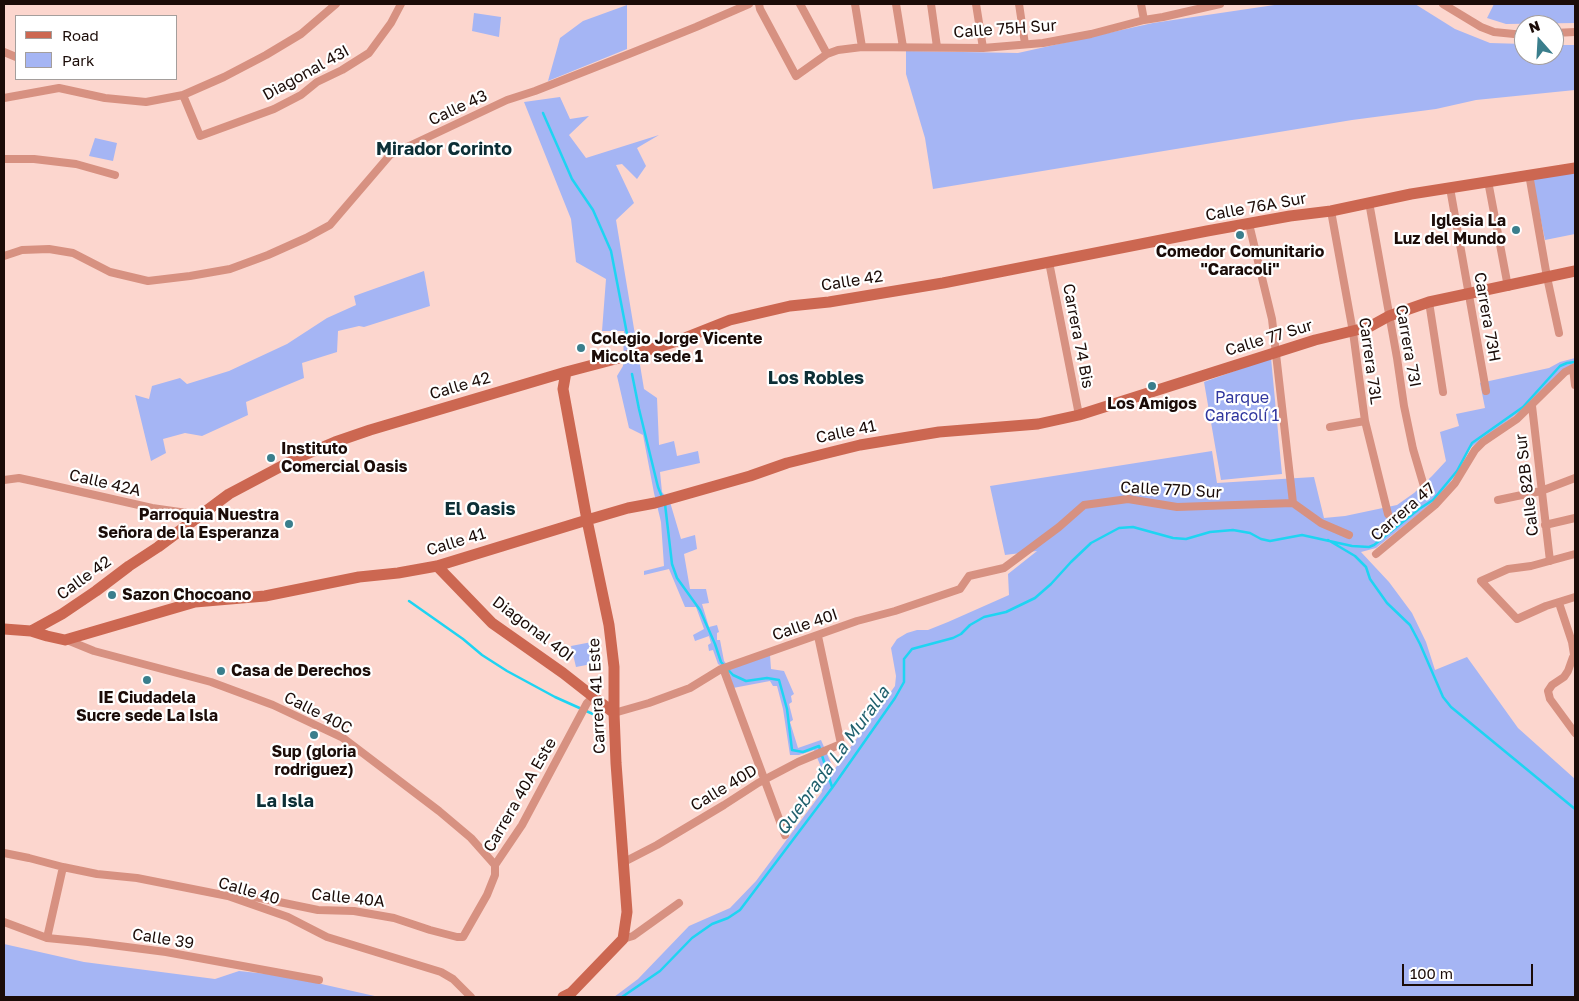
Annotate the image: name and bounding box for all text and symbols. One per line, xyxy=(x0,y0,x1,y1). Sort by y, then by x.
legend xyxy=(15,15,178,80)
north arrow xyxy=(1514,15,1564,65)
street label: Calle 75H Sur xyxy=(953,16,1057,42)
text: N xyxy=(1526,17,1542,36)
text: Road xyxy=(62,26,99,44)
street label: Diagonal 43I xyxy=(259,41,353,105)
text: Park xyxy=(62,51,94,69)
street label: Calle 43 xyxy=(426,86,490,130)
district label: Mirador Corinto xyxy=(376,138,512,160)
street label: Calle 76A Sur xyxy=(1204,189,1308,225)
place label: Iglesia La Luz del Mundo xyxy=(1394,211,1506,249)
marker: Iglesia La Luz del Mundo xyxy=(1510,224,1522,236)
marker: Comedor Comunitario "Caracoli" xyxy=(1234,229,1246,241)
place label: Comedor Comunitario "Caracoli" xyxy=(1156,242,1324,280)
street label: Calle 42 xyxy=(820,267,884,295)
street label: Carrera 73H xyxy=(1470,271,1504,363)
street label: Carrera 74 Bis xyxy=(1058,282,1098,390)
street label: Carrera 73I xyxy=(1391,303,1425,389)
street label: Calle 77 Sur xyxy=(1223,316,1315,360)
street label: Carrera 73L xyxy=(1354,316,1386,406)
place label: Colegio Jorge Vicente Micolta sede 1 xyxy=(591,329,762,367)
marker: Colegio Jorge Vicente Micolta sede 1 xyxy=(575,342,587,354)
district label: Los Robles xyxy=(768,367,864,389)
street label: Calle 42 xyxy=(427,368,493,404)
marker: Los Amigos xyxy=(1146,380,1158,392)
park label: Parque Caracolí 1 xyxy=(1205,388,1279,426)
place label: Los Amigos xyxy=(1107,394,1197,414)
street label: Calle 41 xyxy=(814,416,878,448)
street label: Calle 82B Sur xyxy=(1511,433,1543,537)
place label: Instituto Comercial Oasis xyxy=(281,439,408,477)
marker: Instituto Comercial Oasis xyxy=(265,452,277,464)
street label: Calle 42A xyxy=(67,465,143,501)
street label: Calle 77D Sur xyxy=(1120,478,1222,502)
street label: Carrera 47 xyxy=(1367,479,1439,545)
district label: El Oasis xyxy=(444,498,516,520)
place label: Parroquia Nuestra Señora de la Esperanza xyxy=(98,505,279,543)
marker: Parroquia Nuestra Señora de la Esperanza xyxy=(283,518,295,530)
street label: Calle 41 xyxy=(424,524,488,560)
street label: Calle 42 xyxy=(53,552,115,604)
place label: Sazon Chocoano xyxy=(122,585,251,605)
marker: Sazon Chocoano xyxy=(106,589,118,601)
street label: Diagonal 40I xyxy=(489,592,577,666)
street label: Calle 40I xyxy=(770,605,840,645)
street label: Carrera 41 Este xyxy=(584,638,610,754)
place label: Casa de Derechos xyxy=(231,661,371,681)
marker: Casa de Derechos xyxy=(215,665,227,677)
marker: IE Ciudadela Sucre sede La Isla xyxy=(141,674,153,686)
water label: Quebrada La Muralla xyxy=(772,682,894,840)
place label: IE Ciudadela Sucre sede La Isla xyxy=(76,688,218,726)
street label: Calle 40C xyxy=(281,688,355,738)
marker: Sup (gloria rodriguez) xyxy=(308,729,320,741)
street label: Carrera 40A Este xyxy=(479,734,561,856)
place label: Sup (gloria rodriguez) xyxy=(272,742,356,780)
street label: Calle 40D xyxy=(687,761,761,815)
district label: La Isla xyxy=(256,790,314,812)
street label: Calle 40 xyxy=(216,873,282,909)
street label: Calle 40A xyxy=(310,885,386,911)
street label: Calle 39 xyxy=(131,925,195,953)
scale bar xyxy=(1404,954,1535,986)
text: 100 m xyxy=(1410,964,1453,982)

